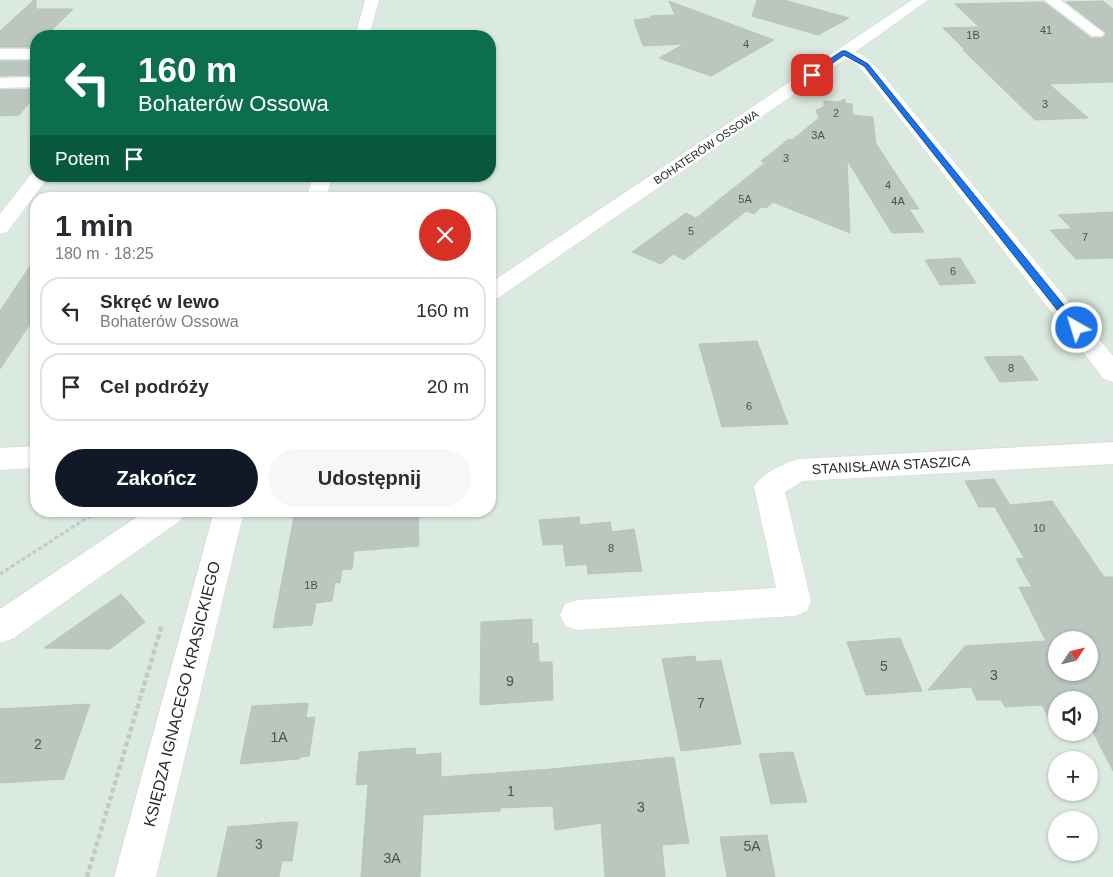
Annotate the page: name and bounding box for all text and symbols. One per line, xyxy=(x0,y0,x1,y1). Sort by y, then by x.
house number: 41 xyxy=(1040,24,1052,36)
house number: 1B xyxy=(966,29,980,41)
house number: 4 xyxy=(743,38,749,50)
icon: left xyxy=(55,50,120,115)
text: 160 m xyxy=(138,50,237,89)
pin xyxy=(791,54,833,96)
icon: arrive xyxy=(798,61,826,89)
text: Bohaterów Ossowa xyxy=(138,91,329,116)
house number: 3 xyxy=(1042,98,1048,110)
street label: BOHATERÓW OSSOWA xyxy=(651,107,761,186)
house number: 2 xyxy=(833,107,839,119)
house number: 3A xyxy=(811,129,825,141)
icon: arrive xyxy=(120,145,148,173)
text: Potem xyxy=(55,148,110,169)
house number: 3 xyxy=(783,152,789,164)
house number: 4 xyxy=(885,179,891,191)
house number: 5A xyxy=(738,193,752,205)
house number: 4A xyxy=(891,195,905,207)
text: 1 min xyxy=(55,209,133,242)
button: close xyxy=(419,209,471,261)
house number: 5 xyxy=(688,225,694,237)
house number: 7 xyxy=(1082,231,1088,243)
text: 180 m · 18:25 xyxy=(55,245,154,262)
house number: 6 xyxy=(950,265,956,277)
text: Skręć w lewo xyxy=(100,291,219,312)
icon: left xyxy=(57,297,85,325)
text: 160 m xyxy=(416,300,469,321)
position arrow xyxy=(1050,301,1102,353)
text: Bohaterów Ossowa xyxy=(100,313,239,330)
house number: 8 xyxy=(1008,362,1014,374)
icon: arrive xyxy=(57,373,85,401)
text: Cel podróży xyxy=(100,376,209,397)
text: 20 m xyxy=(427,376,469,397)
house number: 6 xyxy=(746,400,752,412)
button: Zakończ xyxy=(55,449,258,507)
button: Udostępnij xyxy=(268,449,471,507)
street label: STANISŁAWA STASZICA xyxy=(811,453,971,477)
house number: 10 xyxy=(1033,522,1045,534)
house number: 8 xyxy=(608,542,614,554)
street label: KSIĘDZA IGNACEGO KRASICKIEGO xyxy=(141,560,223,828)
house number: 1B xyxy=(304,579,318,591)
north arrow xyxy=(1048,631,1098,681)
map controls xyxy=(1048,631,1098,861)
house number: 5 xyxy=(880,658,888,674)
house number: 3 xyxy=(990,667,998,683)
house number: 9 xyxy=(506,673,514,689)
button: sound xyxy=(1048,691,1098,741)
house number: 7 xyxy=(697,695,705,711)
house number: 1A xyxy=(270,729,288,745)
house number: 2 xyxy=(34,736,42,752)
button: + xyxy=(1048,751,1098,801)
house number: 1 xyxy=(507,783,515,799)
house number: 3 xyxy=(637,799,645,815)
button: − xyxy=(1048,811,1098,861)
house number: 3 xyxy=(255,836,263,852)
house number: 5A xyxy=(743,838,761,854)
house number: 3A xyxy=(383,850,401,866)

